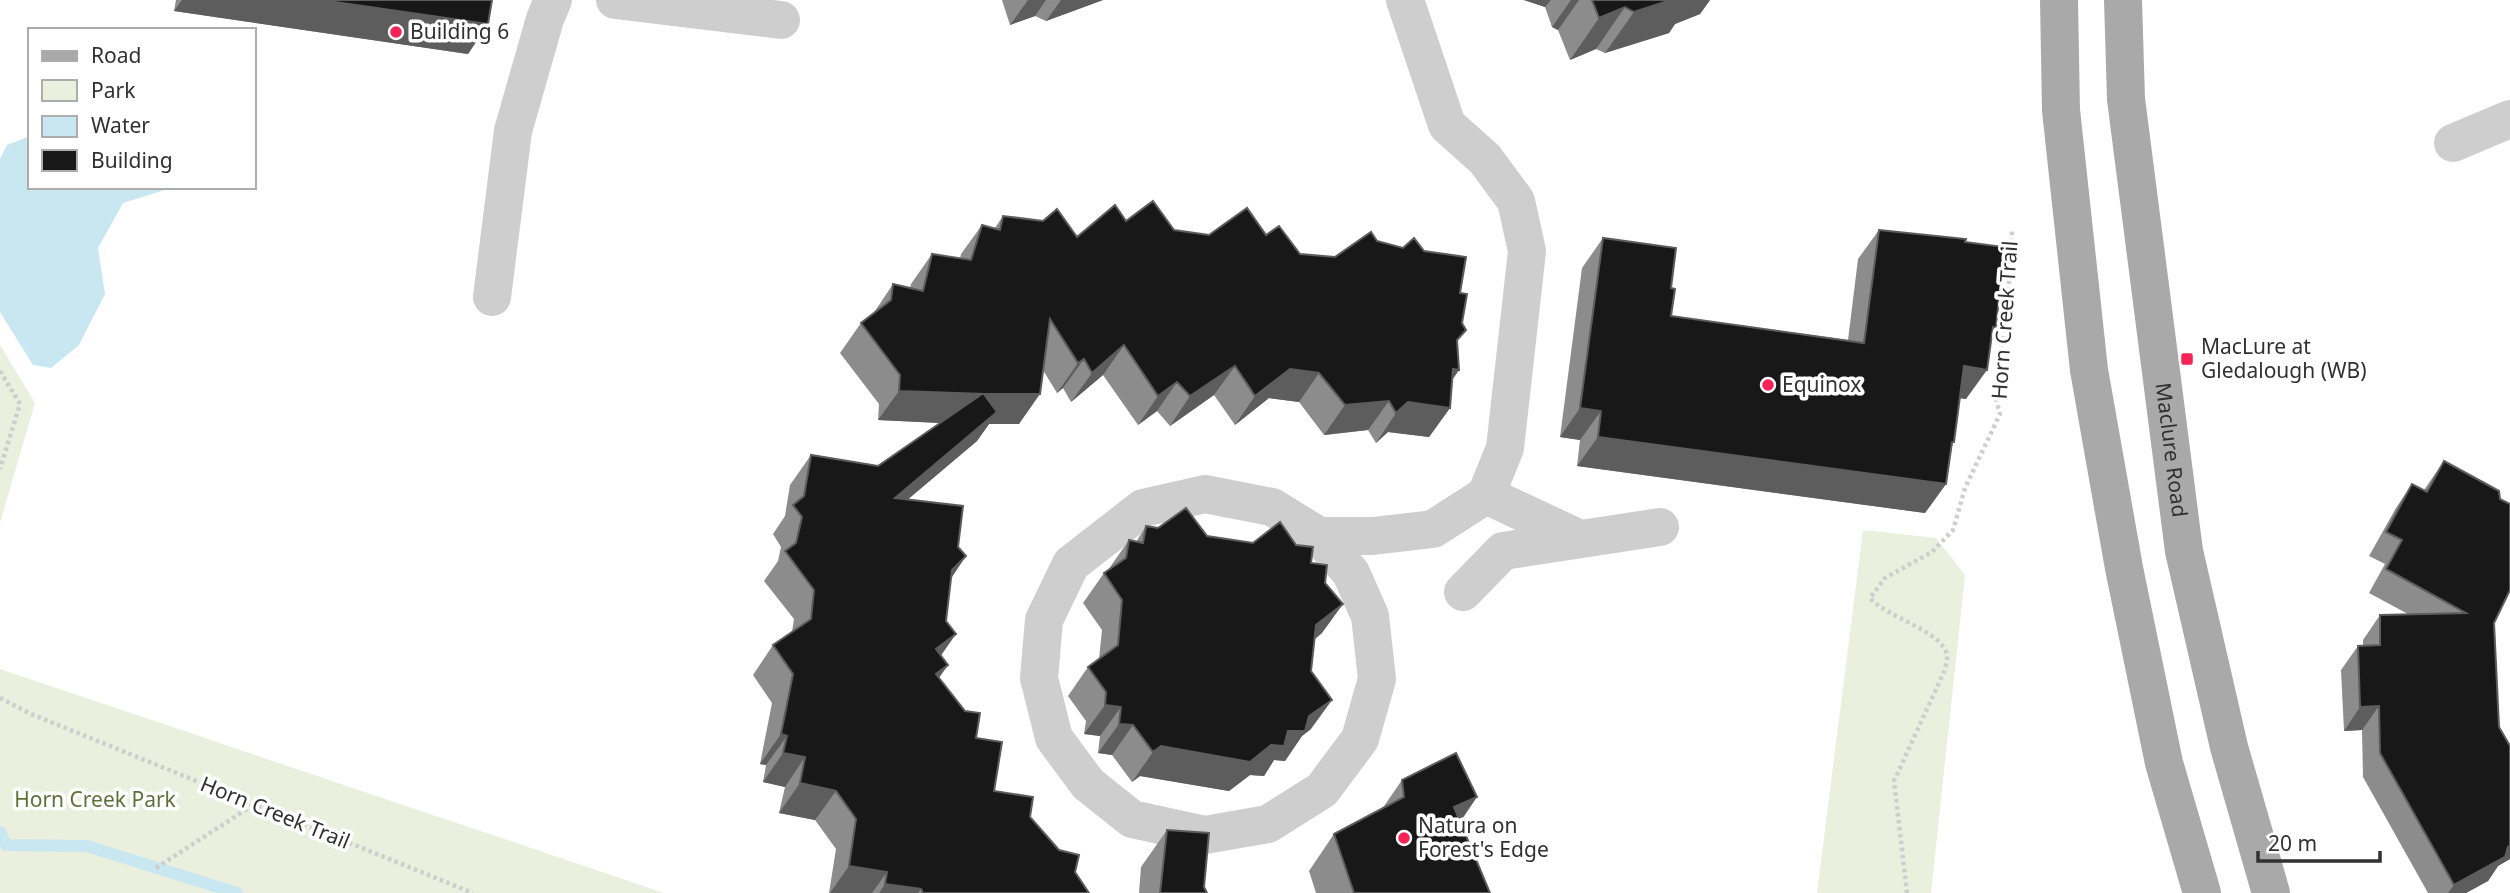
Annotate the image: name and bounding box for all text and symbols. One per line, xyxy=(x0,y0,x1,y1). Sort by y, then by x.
place label: Building 6 xyxy=(410,17,509,45)
marker: Building 6 xyxy=(388,24,404,40)
legend xyxy=(28,28,256,189)
text: Road xyxy=(91,41,141,69)
text: Park xyxy=(91,76,136,104)
text: Water xyxy=(91,111,150,139)
text: Building xyxy=(91,146,173,174)
street label: Horn Creek Trail xyxy=(1984,240,2024,400)
place label: MacLure at Gledalough (WB) xyxy=(2201,332,2366,384)
marker: MacLure at Gledalough (WB) xyxy=(2179,351,2195,367)
place label: Equinox xyxy=(1782,370,1861,398)
marker: Equinox xyxy=(1760,377,1776,393)
street label: Maclure Road xyxy=(2150,381,2195,519)
street label: Horn Creek Trail xyxy=(197,769,354,855)
park label: Horn Creek Park xyxy=(14,785,177,813)
place label: Natura on Forest's Edge xyxy=(1418,811,1549,863)
scale bar xyxy=(2258,820,2380,864)
text: 20 m xyxy=(2268,829,2317,857)
marker: Natura on Forest's Edge xyxy=(1396,830,1412,846)

